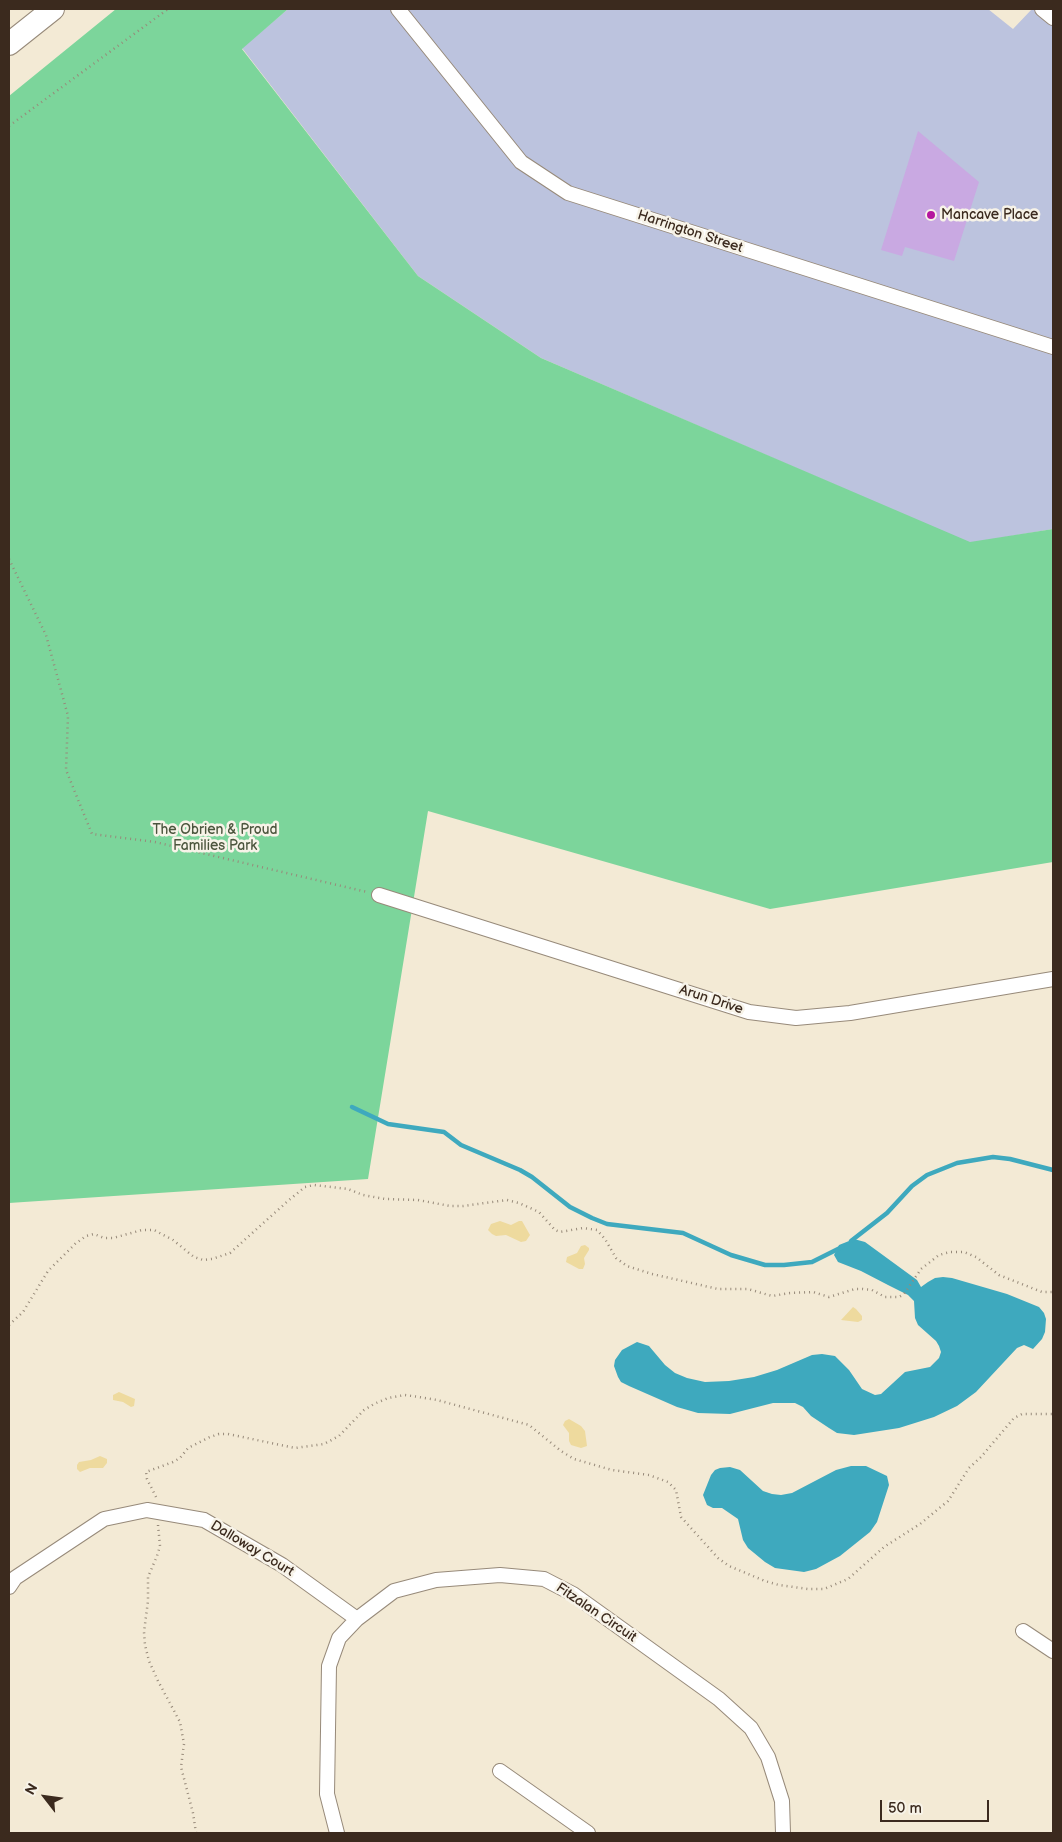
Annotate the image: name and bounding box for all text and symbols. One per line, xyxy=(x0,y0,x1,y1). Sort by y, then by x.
street label: Harrington Street xyxy=(635,207,745,257)
place label: Mancave Place xyxy=(941,207,1038,223)
marker: Mancave Place xyxy=(925,209,937,221)
park label: The Obrien & Proud Families Park xyxy=(153,822,277,854)
street label: Arun Drive xyxy=(677,982,745,1018)
street label: Dalloway Court xyxy=(207,1518,297,1580)
street label: Fitzalan Circuit xyxy=(552,1580,640,1646)
north arrow xyxy=(20,1772,70,1822)
text: N xyxy=(22,1780,42,1798)
scale bar xyxy=(882,1790,991,1822)
text: 50 m xyxy=(888,1799,922,1818)

